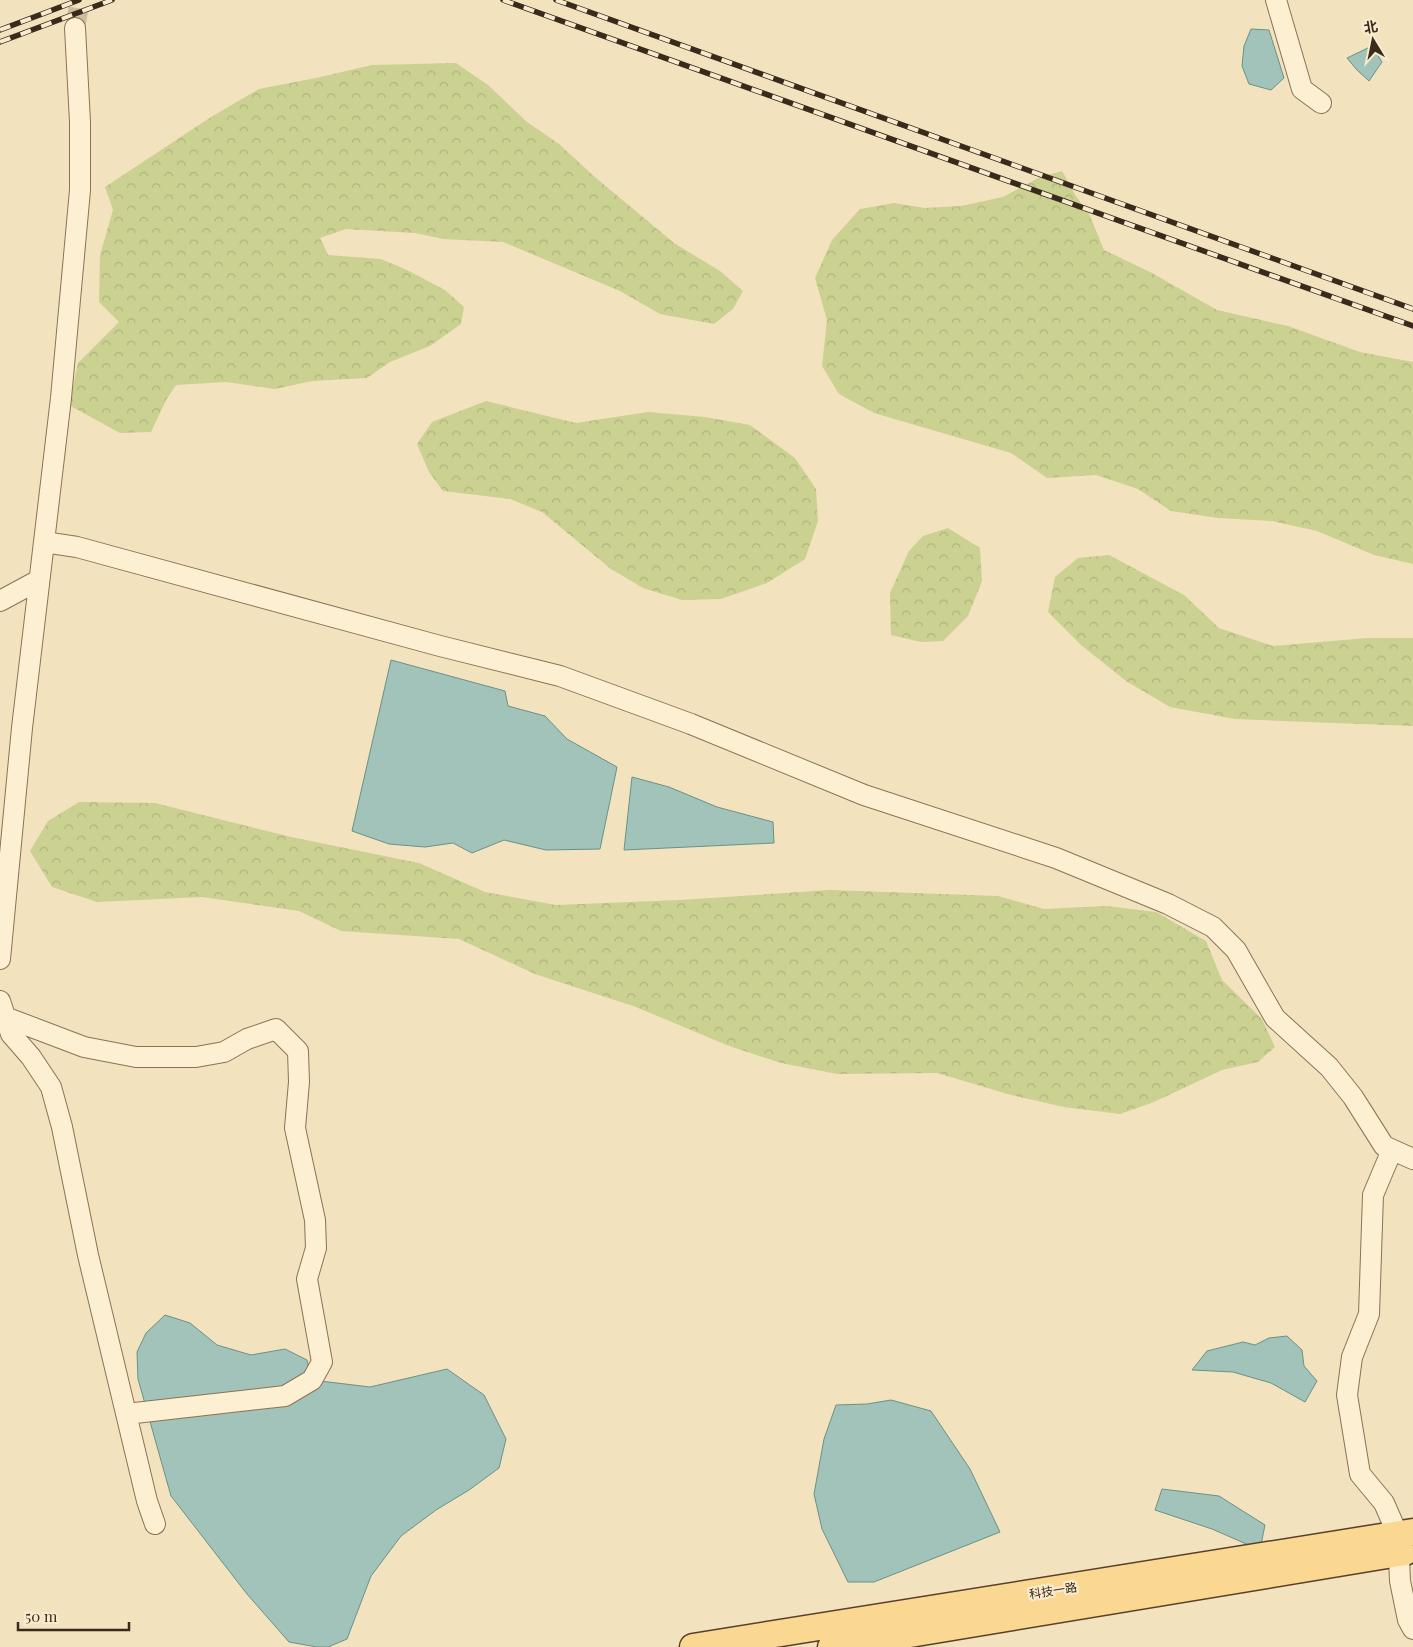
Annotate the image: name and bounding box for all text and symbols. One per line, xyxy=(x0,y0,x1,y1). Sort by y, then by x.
north arrow xyxy=(1348,15,1398,65)
text: 北 xyxy=(1362,16,1379,37)
street label: 科技一路 xyxy=(1028,1578,1078,1602)
scale bar xyxy=(18,1600,129,1632)
text: 50 m xyxy=(25,1606,58,1626)

